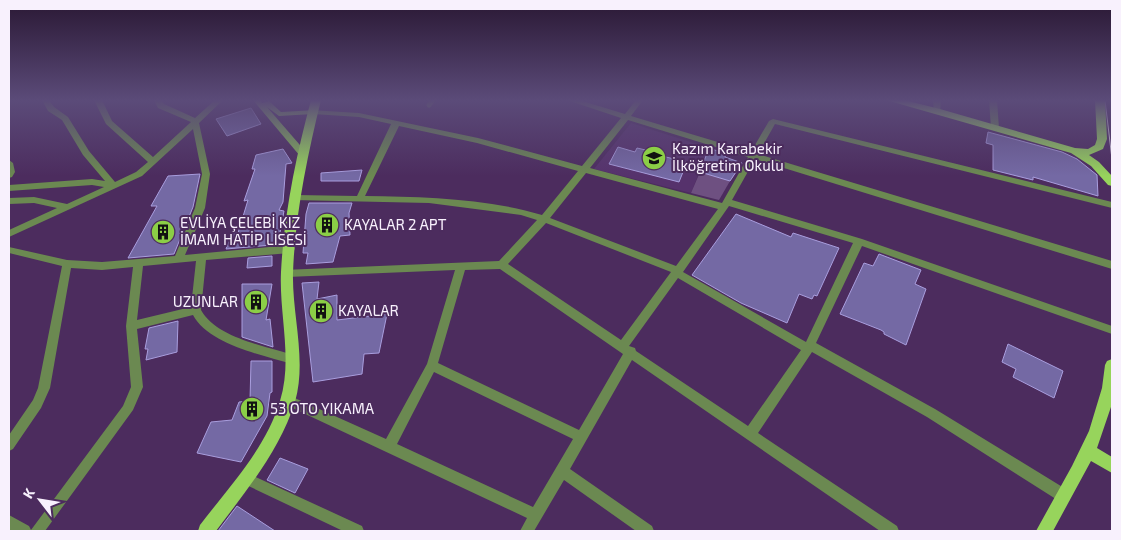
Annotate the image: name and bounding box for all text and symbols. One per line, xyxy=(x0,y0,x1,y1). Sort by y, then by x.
place label: Kazım Karabekir İlköğretim Okulu xyxy=(672,139,784,174)
school or university icon: Kazım Karabekir İlköğretim Okulu xyxy=(641,145,667,171)
building icon: KAYALAR 2 APT xyxy=(314,212,340,238)
place label: EVLİYA ÇELEBİ KIZ İMAM HATİP LİSESİ xyxy=(180,213,307,248)
place label: KAYALAR 2 APT xyxy=(344,215,447,233)
building icon: EVLİYA ÇELEBİ KIZ İMAM HATİP LİSESİ xyxy=(150,219,176,245)
building icon: UZUNLAR xyxy=(243,289,269,315)
place label: UZUNLAR xyxy=(173,292,238,310)
building icon: KAYALAR xyxy=(308,298,334,324)
place label: KAYALAR xyxy=(338,301,399,319)
building icon: 53 OTO YIKAMA xyxy=(239,396,265,422)
place label: 53 OTO YIKAMA xyxy=(270,399,375,417)
north arrow xyxy=(15,475,65,525)
text: K xyxy=(19,485,38,501)

